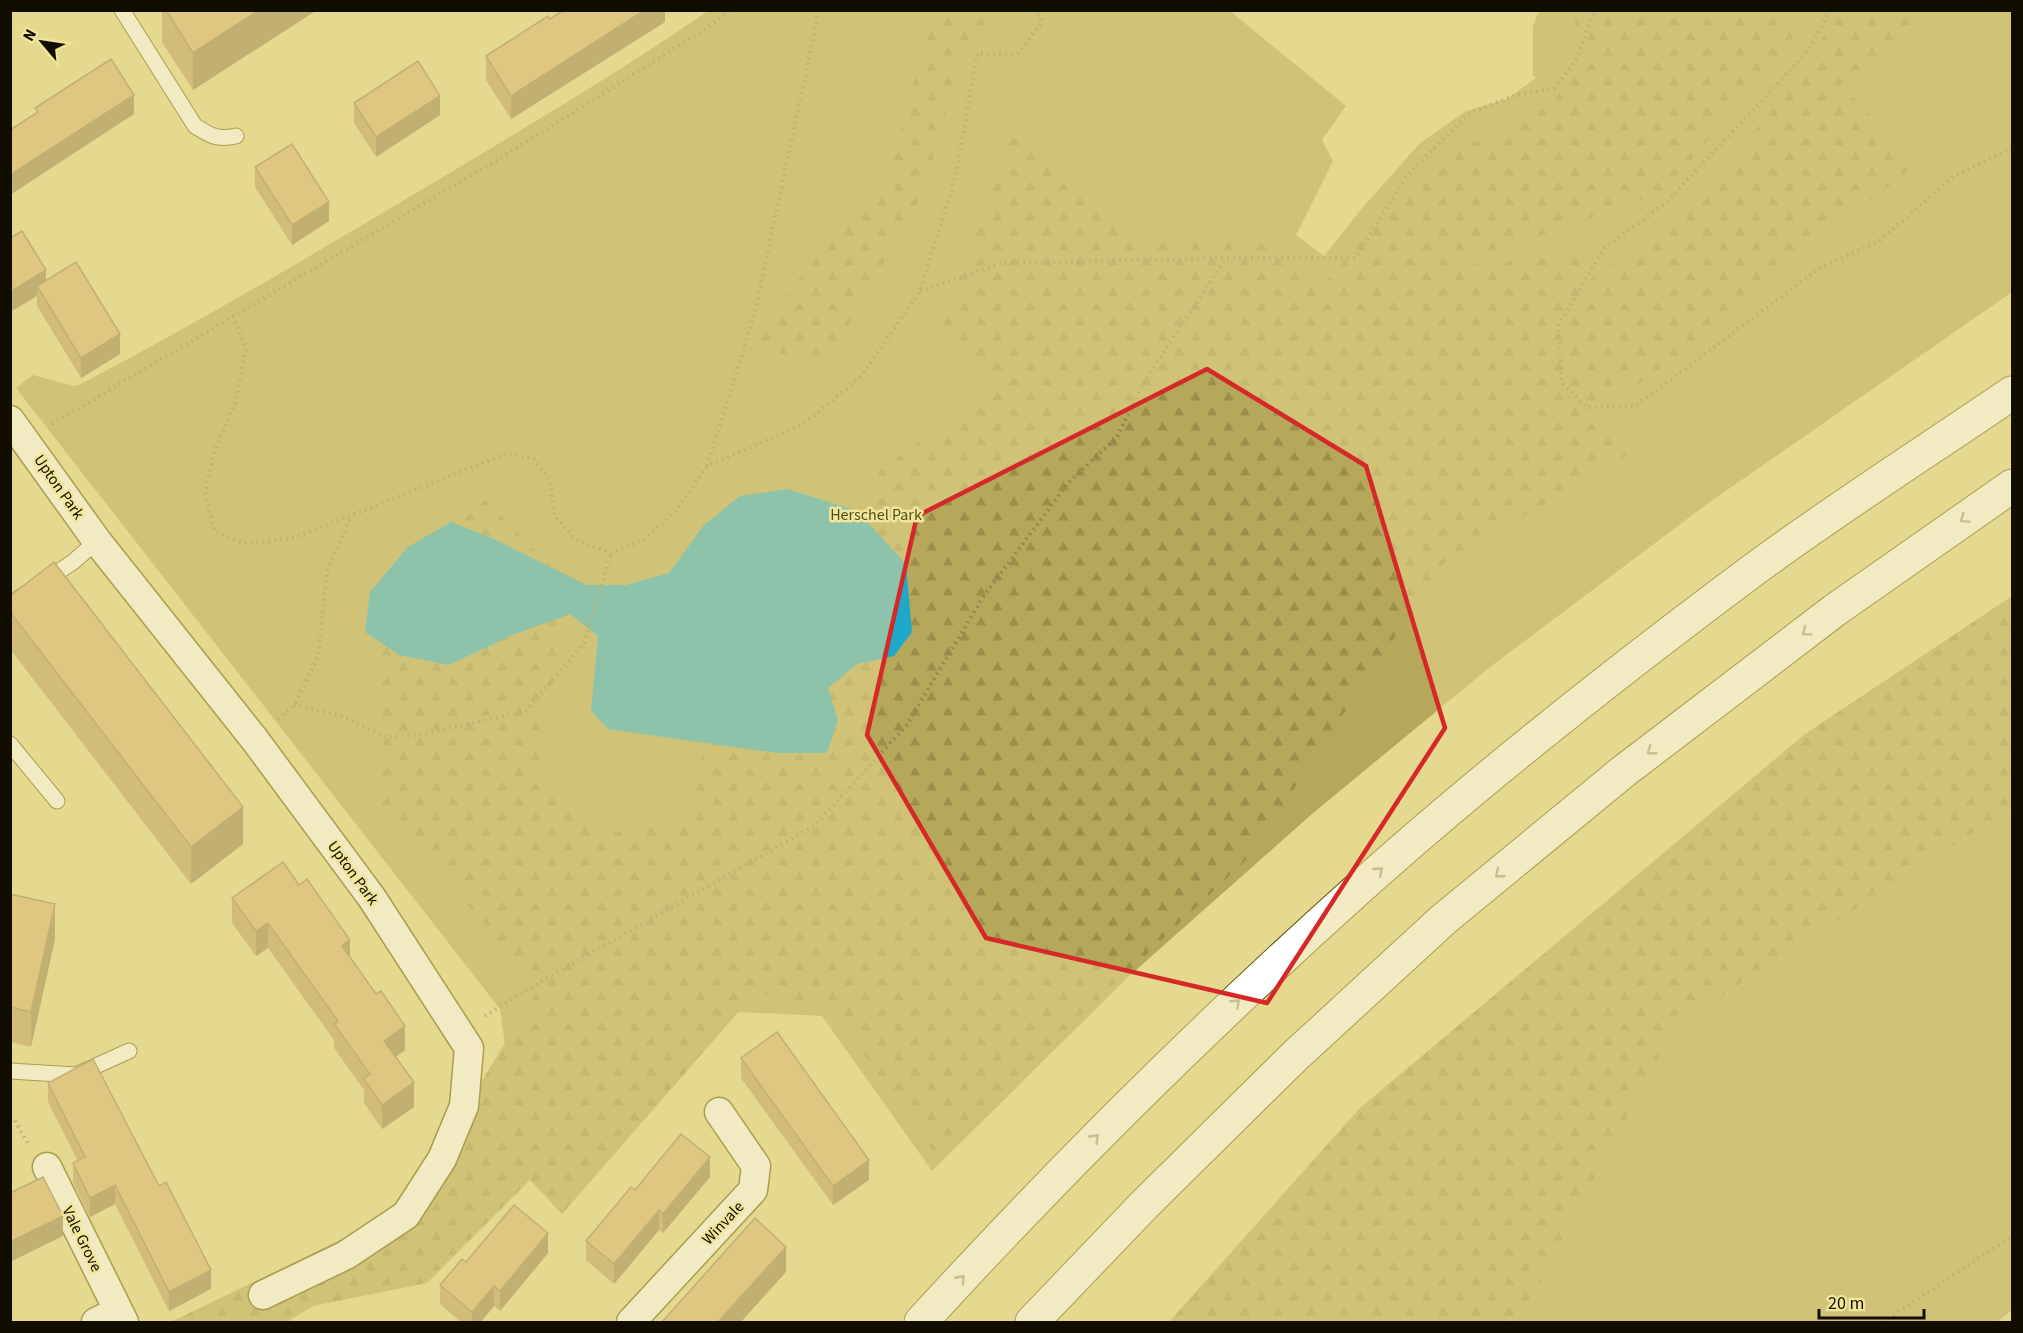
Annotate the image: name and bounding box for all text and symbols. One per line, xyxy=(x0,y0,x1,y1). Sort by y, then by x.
north arrow xyxy=(12,12,72,72)
text: N xyxy=(18,25,42,45)
street label: Upton Park xyxy=(29,450,89,524)
park label: Herschel Park xyxy=(830,504,922,526)
one-way arrow xyxy=(1960,512,1971,523)
one-way arrow xyxy=(1801,625,1812,636)
one-way arrow xyxy=(1647,744,1658,755)
street label: Upton Park xyxy=(322,836,384,910)
one-way arrow xyxy=(1495,866,1506,877)
one-way arrow xyxy=(1372,867,1383,878)
one-way arrow xyxy=(1229,999,1239,1010)
one-way arrow xyxy=(1088,1135,1099,1146)
street label: Winvale xyxy=(697,1196,749,1250)
street label: Vale Grove xyxy=(57,1203,107,1276)
one-way arrow xyxy=(954,1276,965,1286)
scale bar xyxy=(1819,1282,1924,1320)
text: 20 m xyxy=(1828,1291,1864,1316)

